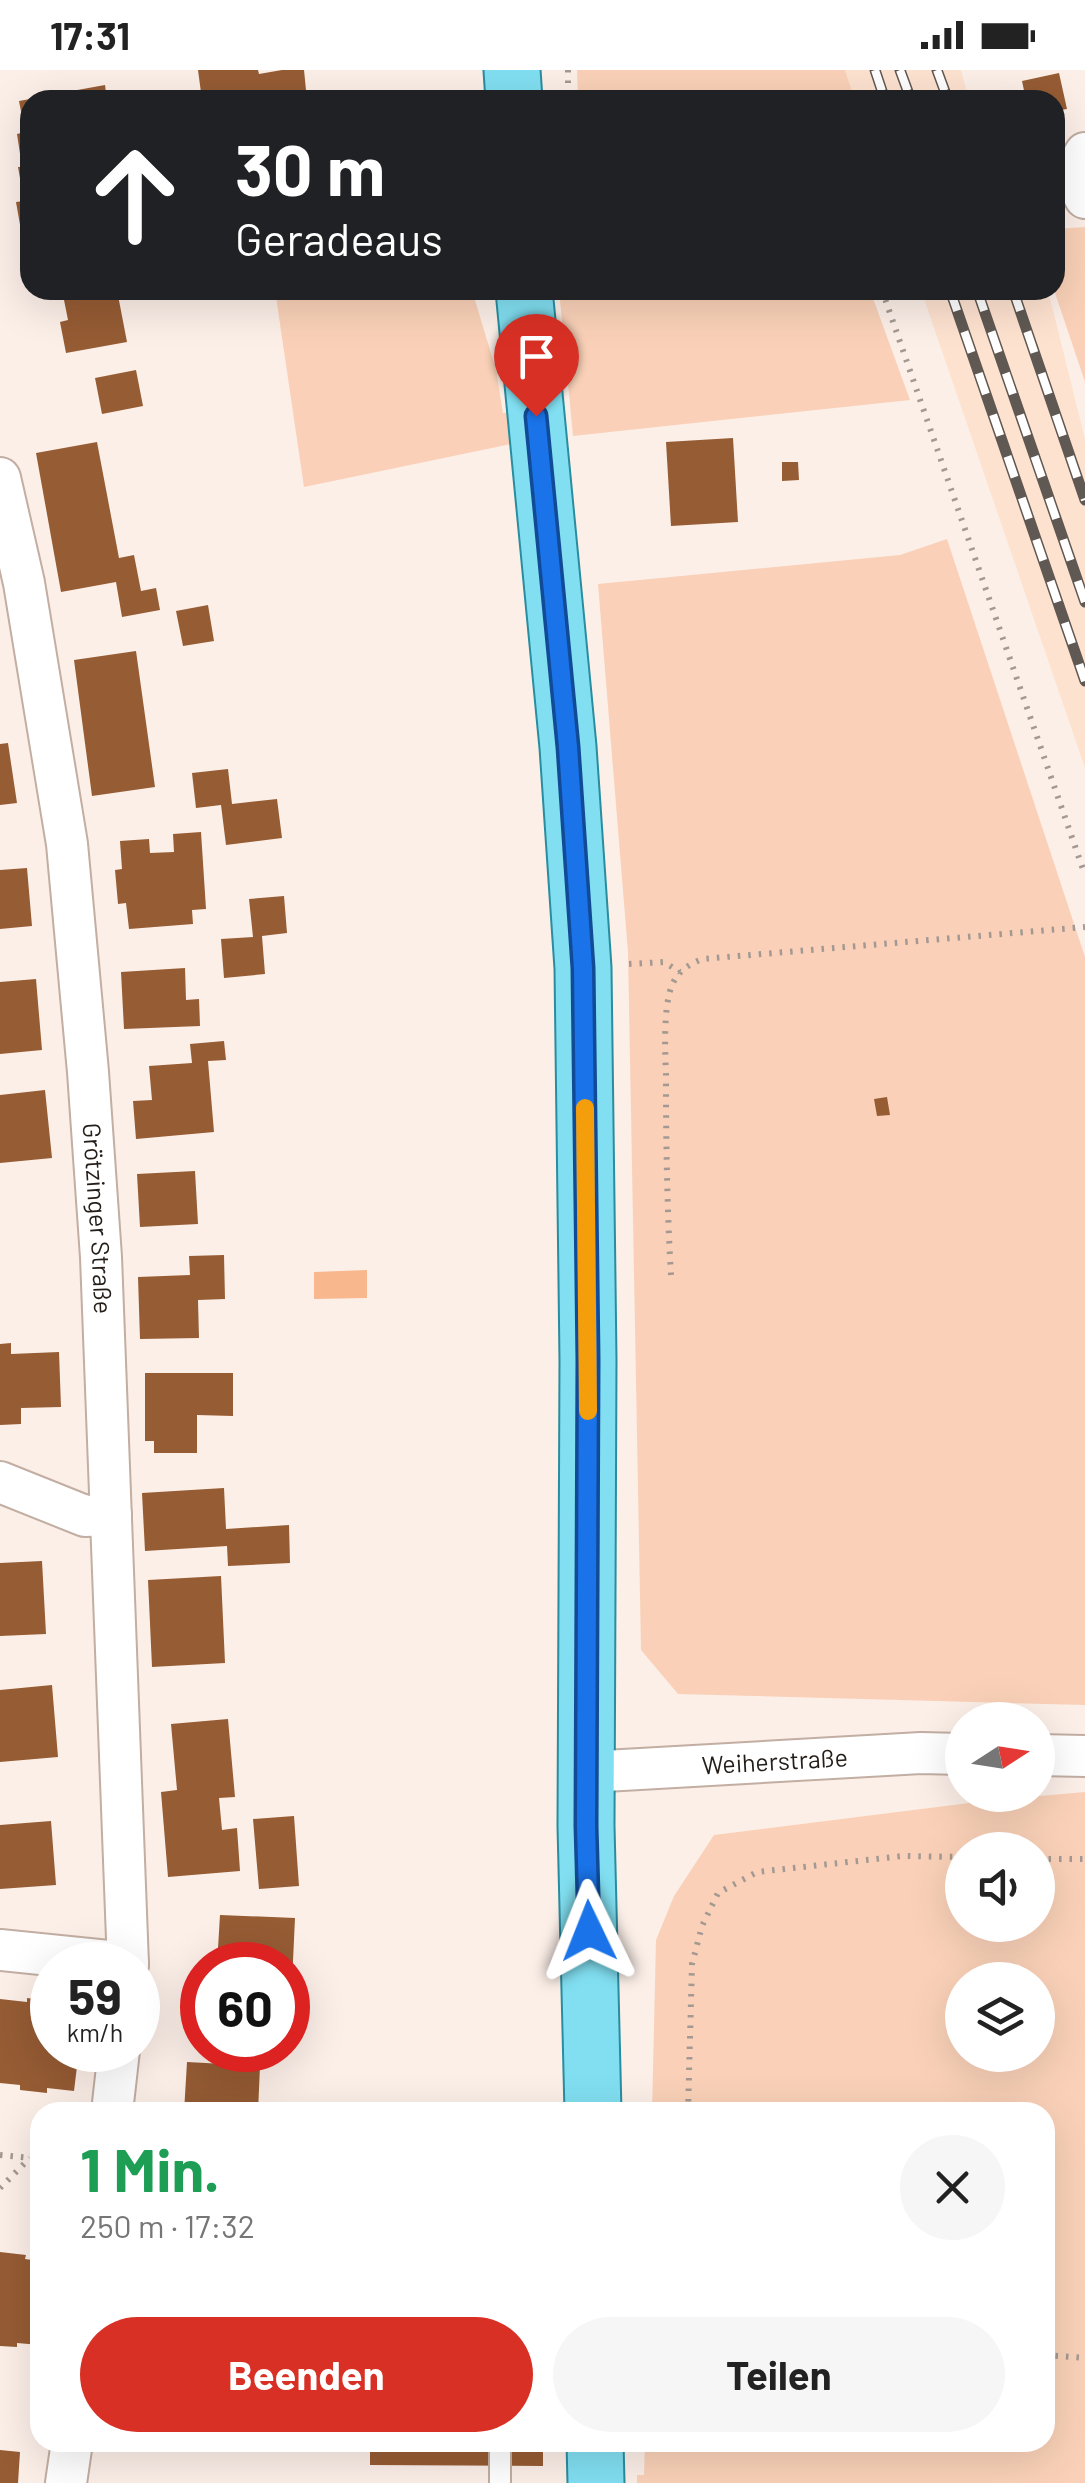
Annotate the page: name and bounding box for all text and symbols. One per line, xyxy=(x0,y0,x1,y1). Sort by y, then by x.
text: 17:31 xyxy=(50,12,130,58)
text: 30 m xyxy=(235,126,385,210)
icon: ahead xyxy=(70,130,200,260)
text: Geradeaus xyxy=(235,211,443,265)
pin xyxy=(494,314,579,417)
icon: arrive xyxy=(509,329,564,384)
street label: Grötzinger Straße xyxy=(78,1122,119,1315)
north arrow xyxy=(945,1702,1055,1812)
map controls xyxy=(945,1702,1055,2072)
street label: Weiherstraße xyxy=(701,1741,849,1779)
button: sound xyxy=(945,1832,1055,1942)
position arrow xyxy=(537,1879,641,1983)
speed limit sign: 60 xyxy=(180,1942,310,2072)
button: layers xyxy=(945,1962,1055,2072)
text: 59 xyxy=(68,1965,122,2025)
text: km/h xyxy=(67,2017,123,2047)
text: 1 Min. xyxy=(80,2132,220,2204)
button: close xyxy=(900,2135,1005,2240)
text: 250 m · 17:32 xyxy=(80,2206,255,2244)
button: Beenden xyxy=(80,2317,533,2432)
button: Teilen xyxy=(553,2317,1005,2432)

